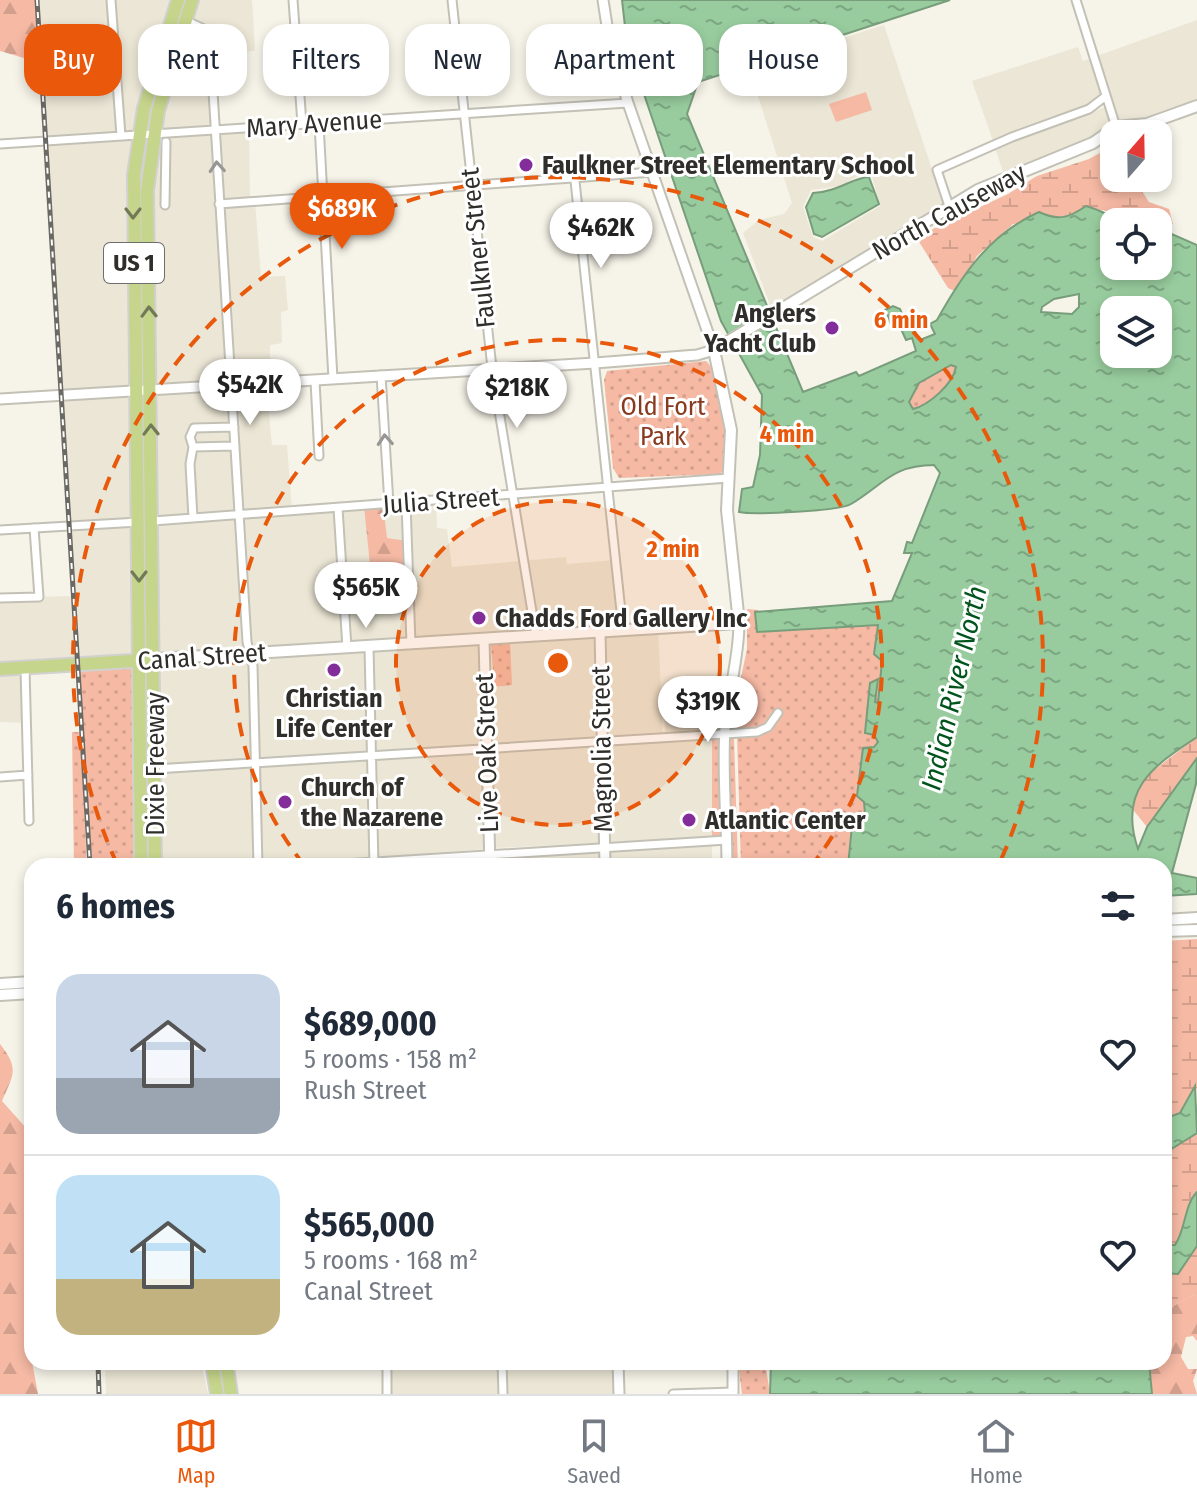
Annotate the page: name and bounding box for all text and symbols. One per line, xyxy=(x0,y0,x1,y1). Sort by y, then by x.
chip: Buy xyxy=(24,24,122,96)
chip: Rent xyxy=(138,24,247,96)
chip: Filters xyxy=(263,24,389,96)
chip: New xyxy=(405,24,510,96)
chip: Apartment xyxy=(526,24,703,96)
chip: House xyxy=(719,24,847,96)
street label: Mary Avenue xyxy=(245,104,383,144)
north arrow xyxy=(1100,120,1172,192)
map controls xyxy=(1100,120,1172,368)
place label: Faulkner Street Elementary School xyxy=(542,150,915,181)
marker: Faulkner Street Elementary School xyxy=(517,156,535,174)
street label: North Causeway xyxy=(867,157,1032,267)
one-way arrow xyxy=(209,160,226,173)
street label: Faulkner Street xyxy=(454,166,502,330)
pin: $689K xyxy=(286,183,398,251)
text: $689K xyxy=(308,193,376,224)
pin: $462K xyxy=(545,202,657,270)
one-way arrow xyxy=(124,207,142,220)
button: locate xyxy=(1100,208,1172,280)
text: $462K xyxy=(568,212,634,243)
road number: US 1 xyxy=(104,243,164,283)
button: layers xyxy=(1100,296,1172,368)
place label: Anglers Yacht Club xyxy=(703,298,816,359)
one-way arrow xyxy=(140,305,158,318)
text: 6 min xyxy=(874,306,928,334)
marker: Anglers Yacht Club xyxy=(823,319,841,337)
pin: $542K xyxy=(194,359,306,427)
pin: $218K xyxy=(461,362,573,430)
text: $542K xyxy=(217,369,283,400)
text: $218K xyxy=(485,372,549,403)
park label: Old Fort Park xyxy=(621,391,706,452)
text: 4 min xyxy=(760,420,814,448)
one-way arrow xyxy=(143,423,160,436)
one-way arrow xyxy=(377,433,394,446)
street label: Julia Street xyxy=(382,481,501,521)
text: 2 min xyxy=(645,535,700,563)
pin: $565K xyxy=(310,562,422,630)
one-way arrow xyxy=(130,570,148,583)
text: $565K xyxy=(332,572,400,603)
water label: Indian River North xyxy=(914,583,994,793)
place label: Chadds Ford Gallery Inc xyxy=(495,603,748,634)
marker: Chadds Ford Gallery Inc xyxy=(470,609,488,627)
street label: Canal Street xyxy=(137,637,268,677)
centre of rings xyxy=(544,649,572,677)
marker: Christian Life Center xyxy=(325,661,343,679)
street label: Magnolia Street xyxy=(585,665,619,833)
street label: Live Oak Street xyxy=(469,672,505,833)
pin: $319K xyxy=(652,676,764,744)
place label: Christian Life Center xyxy=(275,683,393,744)
text: $319K xyxy=(676,686,740,717)
street label: Dixie Freeway xyxy=(140,692,171,836)
place label: Church of the Nazarene xyxy=(301,772,443,833)
marker: Church of the Nazarene xyxy=(276,793,294,811)
place label: Atlantic Center xyxy=(704,805,866,836)
marker: Atlantic Center xyxy=(680,811,698,829)
icon: filters xyxy=(1096,884,1140,928)
text: 6 homes xyxy=(56,886,175,927)
text: $689,000 xyxy=(304,1003,437,1044)
icon: home xyxy=(120,1006,216,1102)
icon: heart xyxy=(1096,1032,1140,1076)
text: 5 rooms · 158 m² xyxy=(304,1044,477,1075)
text: Rush Street xyxy=(304,1075,427,1106)
text: $565,000 xyxy=(304,1204,435,1245)
icon: home xyxy=(120,1207,216,1303)
icon: heart xyxy=(1096,1233,1140,1277)
text: 5 rooms · 168 m² xyxy=(304,1245,478,1276)
text: Canal Street xyxy=(304,1276,433,1307)
tab: Map xyxy=(174,1414,218,1489)
tab: Saved xyxy=(567,1414,621,1489)
tab: Home xyxy=(970,1414,1023,1489)

